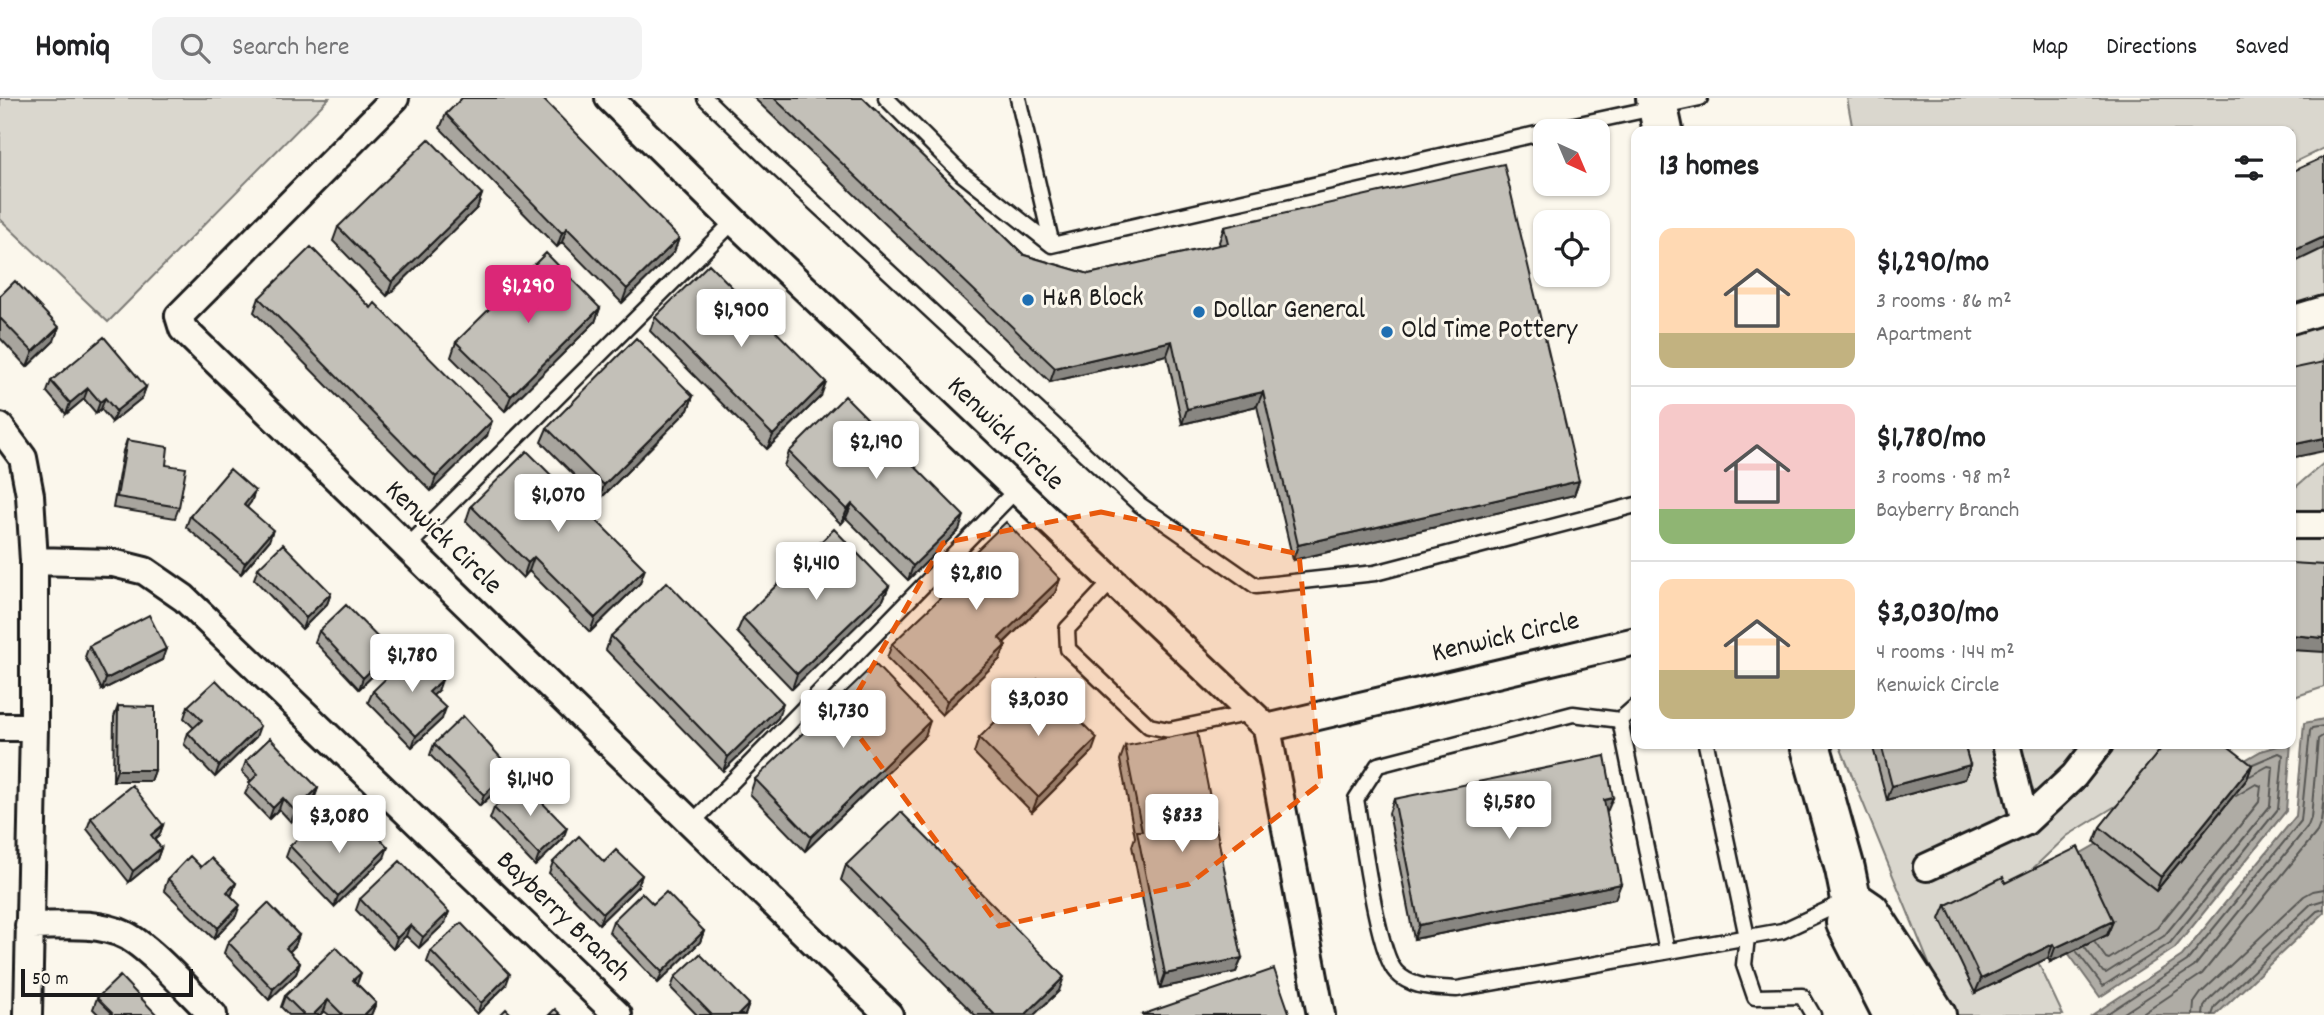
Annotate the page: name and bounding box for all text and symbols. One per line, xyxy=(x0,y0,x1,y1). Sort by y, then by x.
search box xyxy=(152,17,642,80)
text: Homiq xyxy=(35,25,110,72)
icon: search xyxy=(176,29,214,67)
text: Search here xyxy=(232,30,349,67)
text: Map xyxy=(2032,31,2068,65)
text: Directions xyxy=(2106,31,2197,65)
text: Saved xyxy=(2235,31,2289,65)
north arrow xyxy=(1533,119,1610,196)
map controls xyxy=(1533,119,1610,287)
text: 13 homes xyxy=(1659,147,1759,190)
icon: filters xyxy=(2230,149,2268,187)
button: locate xyxy=(1533,210,1610,287)
text: $1,290/mo xyxy=(1876,243,1989,286)
icon: home xyxy=(1715,256,1799,340)
pin: $1,290 xyxy=(471,266,585,325)
text: $1,290 xyxy=(501,271,555,304)
place label: H&R Block xyxy=(1042,280,1144,320)
text: 3 rooms · 86 m² xyxy=(1876,286,2012,319)
pin: $1,900 xyxy=(684,289,798,349)
marker: H&R Block xyxy=(1020,292,1036,308)
place label: Dollar General xyxy=(1213,292,1365,332)
text: $1,900 xyxy=(713,295,769,328)
marker: Dollar General xyxy=(1191,304,1207,320)
place label: Old Time Pottery xyxy=(1401,312,1578,352)
text: Apartment xyxy=(1876,319,1972,352)
marker: Old Time Pottery xyxy=(1379,324,1395,340)
street label: Kenwick Circle xyxy=(936,368,1072,502)
text: $1,780/mo xyxy=(1876,419,1986,462)
pin: $2,190 xyxy=(819,422,933,481)
text: $2,190 xyxy=(849,427,903,460)
icon: home xyxy=(1715,432,1799,516)
text: 3 rooms · 98 m² xyxy=(1876,462,2011,495)
street label: Kenwick Circle xyxy=(374,472,510,606)
pin: $1,070 xyxy=(501,474,615,534)
text: $1,070 xyxy=(531,480,585,513)
text: Bayberry Branch xyxy=(1876,495,2019,528)
pin: $1,410 xyxy=(759,542,873,602)
text: $1,410 xyxy=(792,548,840,581)
pin: $2,810 xyxy=(919,552,1033,612)
text: $2,810 xyxy=(950,558,1002,591)
text: $3,030/mo xyxy=(1876,594,1999,637)
street label: Kenwick Circle xyxy=(1428,603,1584,675)
icon: home xyxy=(1715,607,1799,691)
pin: $1,780 xyxy=(355,634,469,694)
text: 4 rooms · 144 m² xyxy=(1876,637,2015,670)
text: $1,780 xyxy=(386,640,438,673)
text: Kenwick Circle xyxy=(1876,670,1999,703)
pin: $3,030 xyxy=(981,678,1095,738)
text: $3,030 xyxy=(1007,684,1069,717)
pin: $1,730 xyxy=(786,690,900,750)
text: $1,730 xyxy=(817,696,869,729)
pin: $1,140 xyxy=(473,758,587,818)
text: $1,140 xyxy=(506,764,554,797)
pin: $1,580 xyxy=(1452,782,1566,841)
text: $1,580 xyxy=(1482,787,1536,820)
pin: $833 xyxy=(1141,794,1223,854)
pin: $3,080 xyxy=(282,796,396,855)
text: $833 xyxy=(1161,800,1203,833)
text: $3,080 xyxy=(309,801,369,834)
street label: Bayberry Branch xyxy=(485,843,639,993)
scale bar xyxy=(21,966,192,998)
text: 50 m xyxy=(32,967,69,994)

